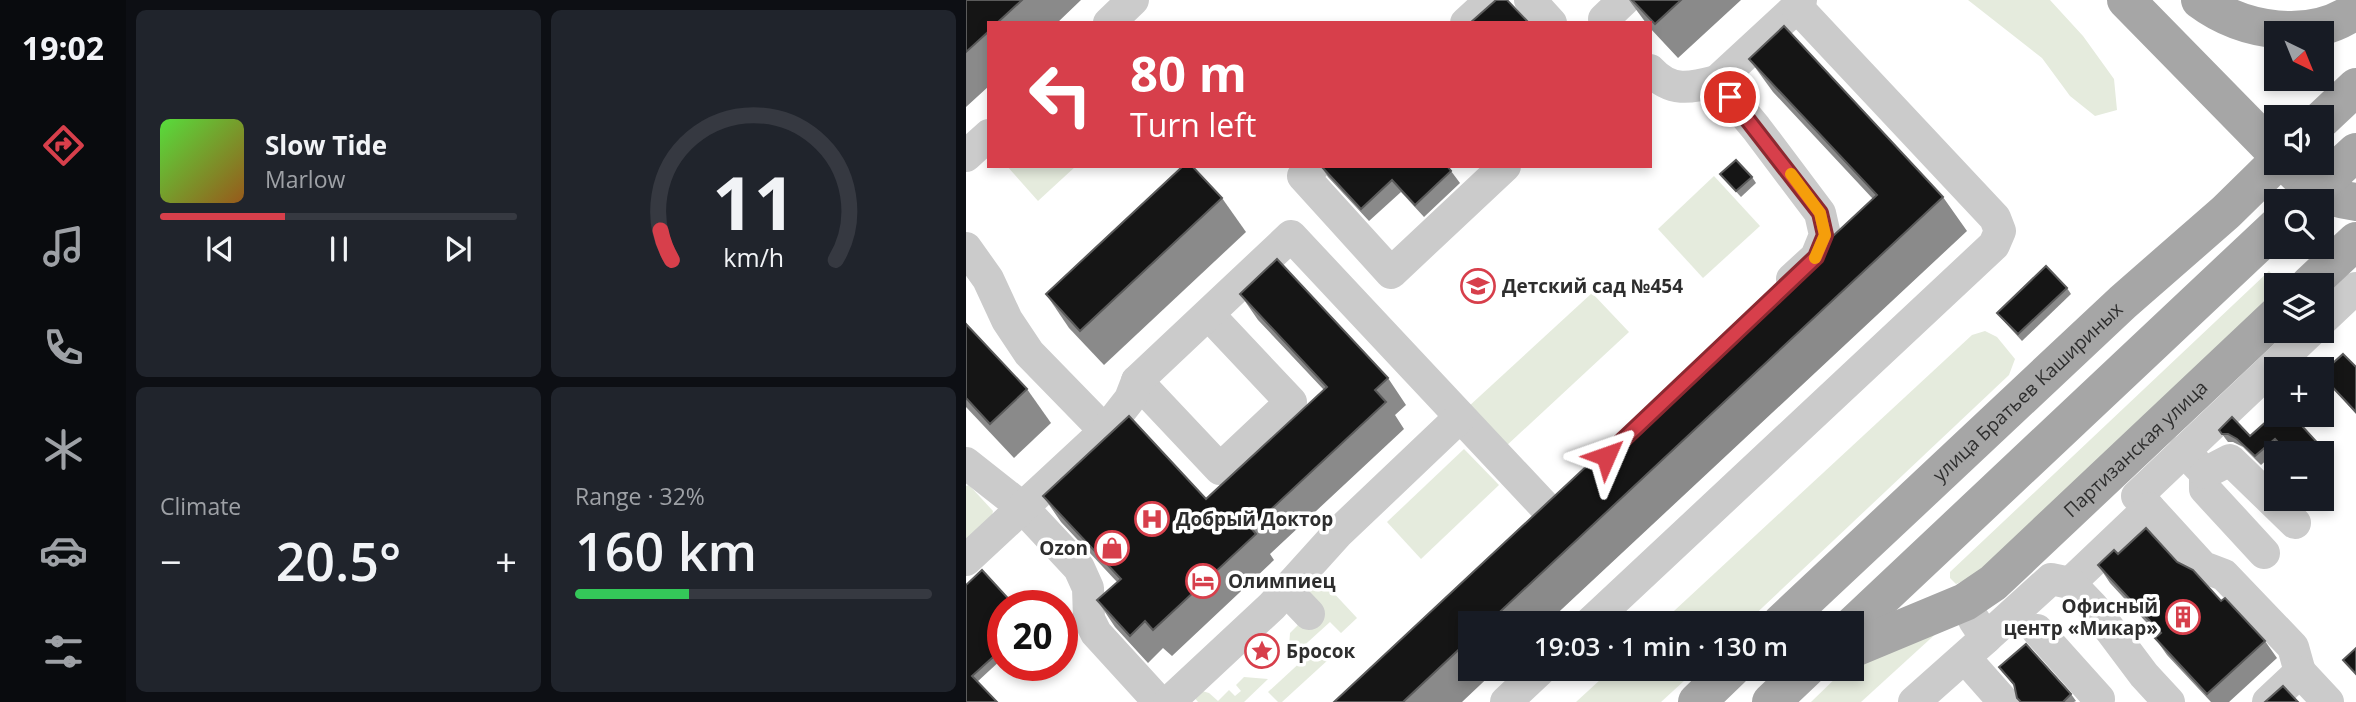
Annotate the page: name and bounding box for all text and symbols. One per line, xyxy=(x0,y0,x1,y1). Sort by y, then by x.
north arrow xyxy=(2264,21,2334,91)
map controls xyxy=(2264,21,2334,511)
text: 19:02 xyxy=(22,26,104,69)
text: 80 m xyxy=(1130,40,1247,106)
icon: left xyxy=(1015,49,1106,140)
pin xyxy=(1700,67,1760,127)
icon: arrive xyxy=(1711,78,1749,116)
text: Turn left xyxy=(1130,103,1256,146)
button: sound xyxy=(2264,105,2334,175)
icon: directions xyxy=(39,121,88,170)
text: Slow Tide xyxy=(265,127,387,163)
text: 11 xyxy=(712,152,795,251)
text: Marlow xyxy=(265,163,345,195)
button: search xyxy=(2264,189,2334,259)
icon: music xyxy=(39,222,88,271)
icon: previous xyxy=(201,230,239,268)
icon: pause xyxy=(320,230,358,268)
icon: next xyxy=(439,230,477,268)
text: km/h xyxy=(723,240,784,274)
school or university icon: Детский сад №454 xyxy=(1459,267,1497,305)
place label: Детский сад №454 xyxy=(1502,273,1683,299)
button: layers xyxy=(2264,273,2334,343)
street label: улица Братьев Кашириных xyxy=(1927,296,2128,487)
icon: phone xyxy=(39,323,88,372)
button: + xyxy=(2264,357,2334,427)
street label: Партизанская улица xyxy=(2058,374,2213,523)
position arrow xyxy=(1569,419,1643,493)
icon: climate xyxy=(39,425,88,474)
button: − xyxy=(2264,441,2334,511)
text: Range · 32% xyxy=(575,480,705,512)
text: Climate xyxy=(160,490,241,522)
hospital icon: Добрый Доктор xyxy=(1133,500,1171,538)
place label: Добрый Доктор xyxy=(1176,506,1333,532)
text: 160 km xyxy=(575,515,757,586)
text: 20.5° xyxy=(276,525,401,596)
icon: car xyxy=(39,526,88,575)
shop icon: Ozon xyxy=(1093,529,1131,567)
text: − xyxy=(160,535,182,587)
text: + xyxy=(495,535,517,587)
place label: Ozon xyxy=(1039,535,1088,561)
hotel icon: Олимпиец xyxy=(1184,562,1222,600)
place label: Олимпиец xyxy=(1228,568,1335,594)
speed limit sign: 20 xyxy=(987,590,1078,681)
place label: Офисный центр «Микар» xyxy=(2003,593,2158,641)
building icon: Офисный центр «Микар» xyxy=(2164,598,2202,636)
icon: filters xyxy=(39,627,88,676)
text: 19:03 · 1 min · 130 m xyxy=(1534,628,1788,664)
place icon: Бросок xyxy=(1243,632,1281,670)
place label: Бросок xyxy=(1286,638,1355,664)

